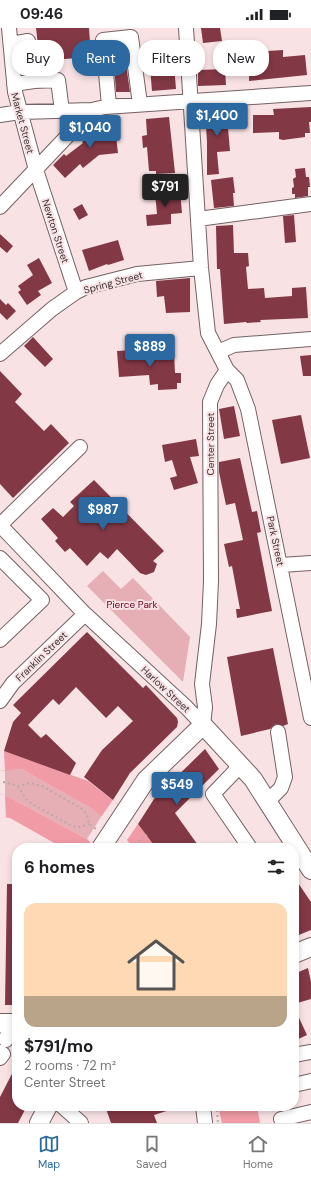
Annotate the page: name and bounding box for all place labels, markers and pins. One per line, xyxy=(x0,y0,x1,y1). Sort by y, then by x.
pin: $1,400 xyxy=(184,103,250,137)
pin: $1,040 xyxy=(57,115,123,149)
pin: $791 xyxy=(141,174,189,208)
pin: $889 xyxy=(126,334,174,368)
pin: $987 xyxy=(79,497,127,531)
pin: $549 xyxy=(153,772,201,806)

